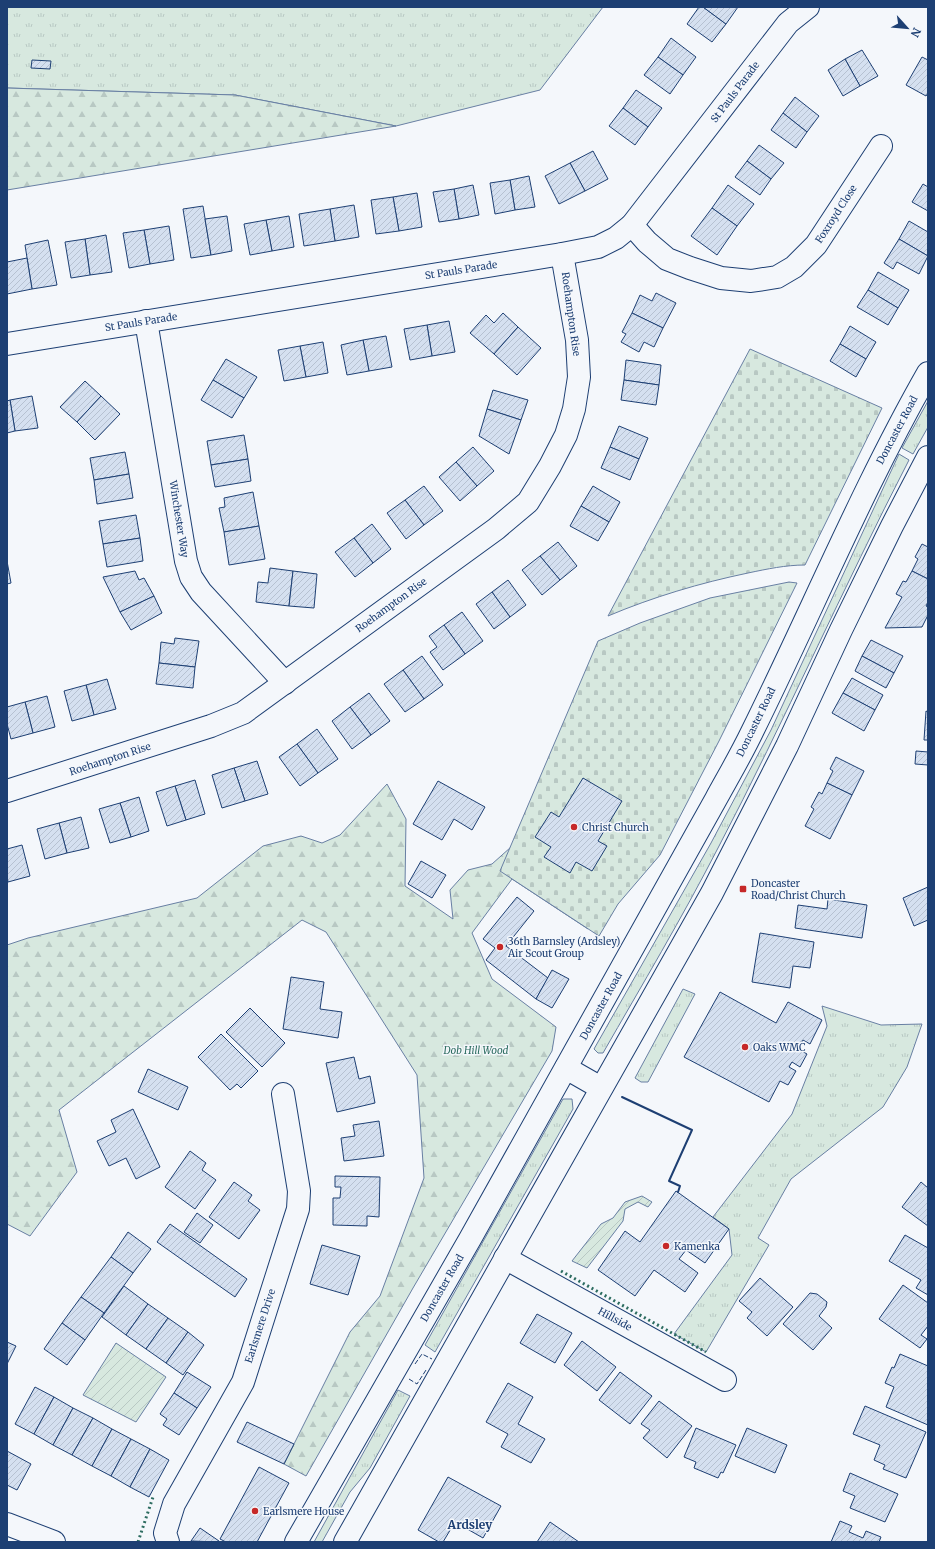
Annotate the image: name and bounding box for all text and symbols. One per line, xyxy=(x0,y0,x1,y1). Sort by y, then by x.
north arrow xyxy=(887,8,927,48)
text: N xyxy=(908,25,924,40)
street label: St Pauls Parade xyxy=(708,59,762,125)
street label: Foxroyd Close xyxy=(812,182,860,246)
street label: St Pauls Parade xyxy=(424,258,498,282)
street label: Roehampton Rise xyxy=(559,271,583,357)
street label: St Pauls Parade xyxy=(104,310,178,334)
street label: Doncaster Road xyxy=(874,394,920,466)
street label: Winchester Way xyxy=(166,479,192,559)
street label: Roehampton Rise xyxy=(353,575,429,635)
street label: Doncaster Road xyxy=(734,685,778,759)
street label: Roehampton Rise xyxy=(68,740,152,778)
place label: Christ Church xyxy=(582,821,649,834)
marker: Christ Church xyxy=(569,822,579,832)
place label: Doncaster Road/Christ Church xyxy=(751,877,846,902)
marker: Doncaster Road/Christ Church xyxy=(738,884,748,894)
place label: 36th Barnsley (Ardsley) Air Scout Group xyxy=(507,935,620,960)
marker: 36th Barnsley (Ardsley) Air Scout Group xyxy=(495,942,505,952)
street label: Doncaster Road xyxy=(577,970,625,1042)
place label: Oaks WMC xyxy=(753,1041,806,1054)
marker: Oaks WMC xyxy=(740,1042,750,1052)
park label: Dob Hill Wood xyxy=(443,1044,509,1057)
place label: Kamenka xyxy=(674,1240,721,1253)
marker: Kamenka xyxy=(661,1241,671,1251)
street label: Doncaster Road xyxy=(417,1252,467,1324)
street label: Earlsmere Drive xyxy=(242,1287,278,1365)
street label: Hillside xyxy=(596,1304,634,1334)
place label: Earlsmere House xyxy=(263,1505,344,1518)
marker: Earlsmere House xyxy=(250,1506,260,1516)
district label: Ardsley xyxy=(447,1517,493,1532)

